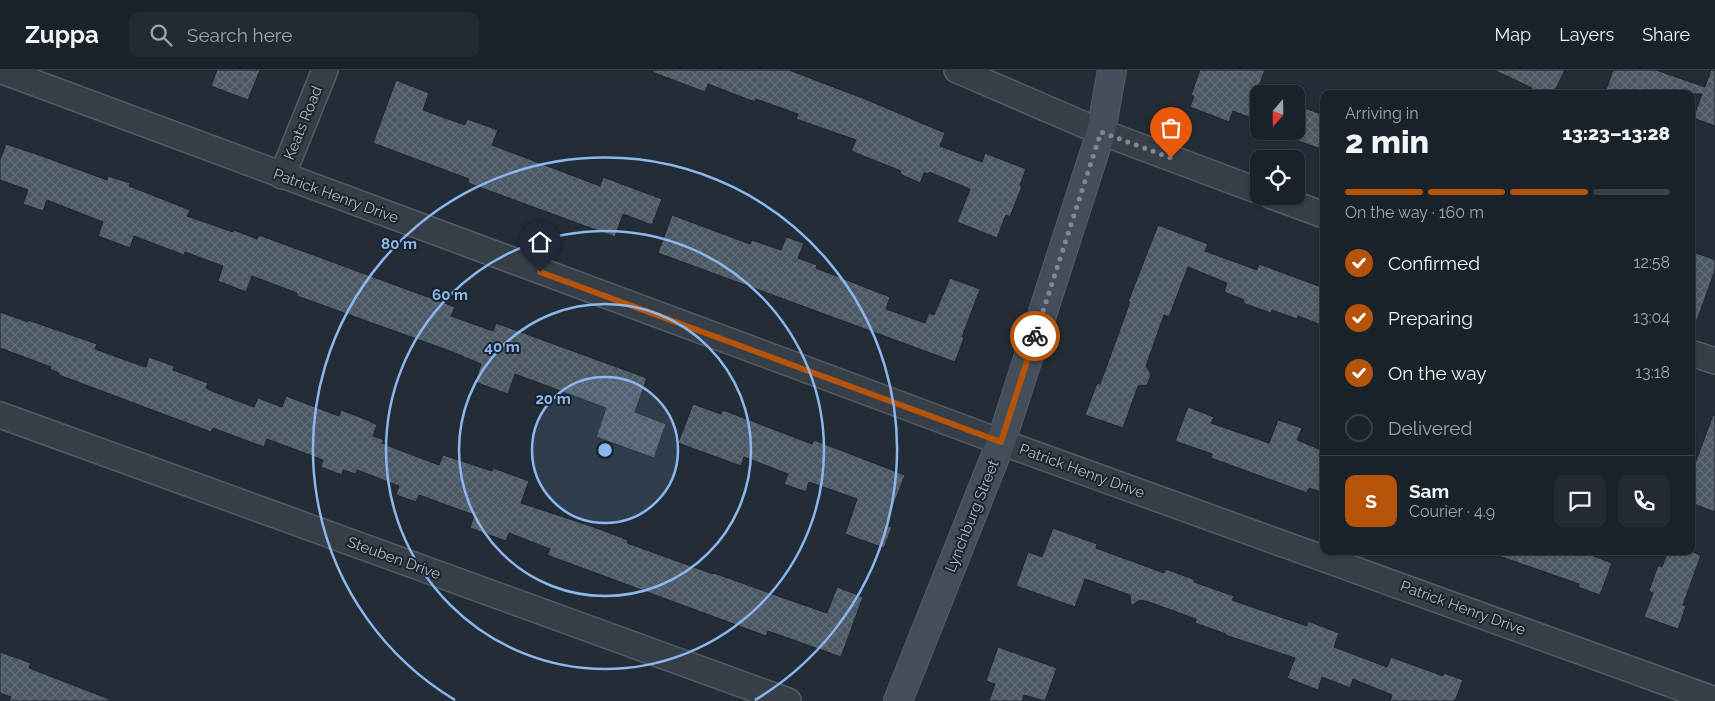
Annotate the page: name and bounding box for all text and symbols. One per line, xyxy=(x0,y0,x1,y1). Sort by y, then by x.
search box xyxy=(129,12,479,57)
text: Zuppa xyxy=(25,20,99,49)
icon: search xyxy=(147,21,175,49)
text: Search here xyxy=(187,24,292,46)
text: Map xyxy=(1495,24,1531,45)
text: Layers xyxy=(1559,24,1614,45)
text: Share xyxy=(1642,24,1690,45)
street label: Keats Road xyxy=(280,83,326,163)
north arrow xyxy=(1250,85,1305,140)
map controls xyxy=(1250,85,1305,205)
text: Arriving in xyxy=(1345,104,1419,123)
pin xyxy=(1150,107,1192,158)
icon: bag xyxy=(1157,114,1185,142)
text: 13:23–13:28 xyxy=(1562,122,1670,144)
text: 2 min xyxy=(1345,123,1429,160)
button: locate xyxy=(1250,150,1305,205)
street label: Patrick Henry Drive xyxy=(271,165,401,227)
text: On the way · 160 m xyxy=(1345,203,1484,222)
pin xyxy=(519,221,561,272)
icon: home xyxy=(526,228,554,256)
text: 80 m xyxy=(381,235,417,253)
icon: check xyxy=(1345,249,1373,277)
text: Confirmed xyxy=(1388,252,1480,274)
text: 12:58 xyxy=(1634,253,1670,272)
text: 60 m xyxy=(432,286,468,304)
icon: check xyxy=(1345,304,1373,332)
text: Preparing xyxy=(1388,307,1473,329)
text: 13:04 xyxy=(1633,308,1670,327)
courier xyxy=(1010,311,1060,361)
icon: bike xyxy=(1021,322,1049,350)
text: 40 m xyxy=(484,338,520,356)
icon: check xyxy=(1345,359,1373,387)
text: On the way xyxy=(1388,362,1487,384)
text: 13:18 xyxy=(1635,363,1670,382)
text: 20 m xyxy=(535,390,571,408)
text: Delivered xyxy=(1388,417,1472,439)
street label: Patrick Henry Drive xyxy=(1017,440,1147,502)
centre of rings xyxy=(596,441,614,459)
street label: Lynchburg Street xyxy=(941,457,1003,575)
button: chat xyxy=(1554,475,1606,527)
button: phone xyxy=(1618,475,1670,527)
text: Sam xyxy=(1409,480,1449,502)
text: S xyxy=(1365,490,1377,512)
text: Courier · 4.9 xyxy=(1409,502,1495,521)
street label: Steuben Drive xyxy=(345,533,443,583)
street label: Patrick Henry Drive xyxy=(1398,577,1528,639)

